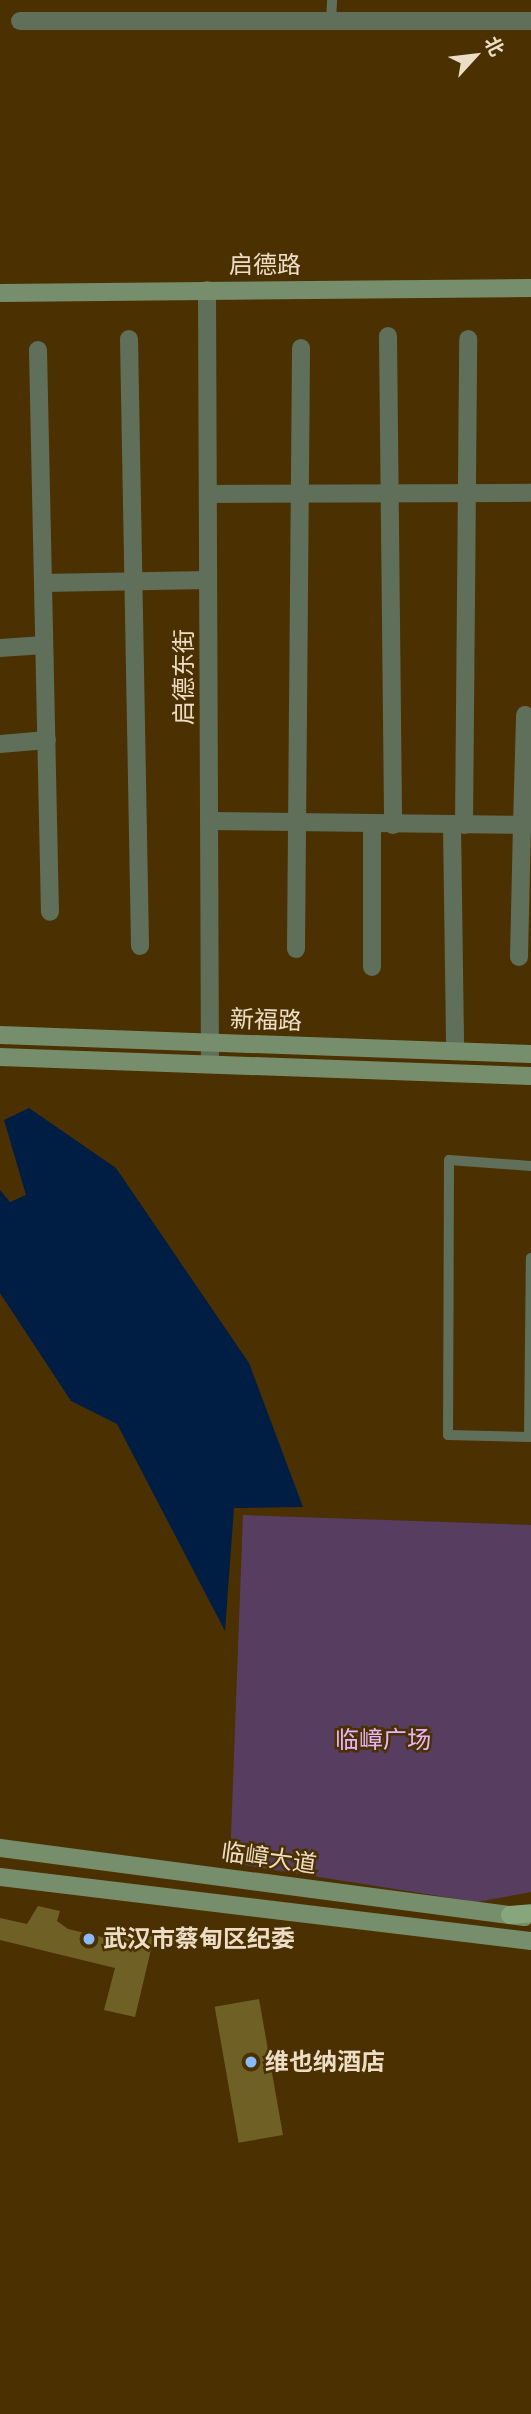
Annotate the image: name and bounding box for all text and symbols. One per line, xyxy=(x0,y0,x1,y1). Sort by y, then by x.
north arrow xyxy=(440,21,510,91)
text: 北 xyxy=(479,32,510,60)
street label: 启德路 xyxy=(229,251,301,279)
street label: 启德东街 xyxy=(170,629,198,725)
street label: 新福路 xyxy=(230,1004,302,1036)
park label: 临嶂广场 xyxy=(335,1726,431,1754)
street label: 临嶂大道 xyxy=(219,1837,319,1879)
place label: 武汉市蔡甸区纪委 xyxy=(103,1925,295,1953)
marker: 武汉市蔡甸区纪委 xyxy=(81,1931,97,1947)
place label: 维也纳酒店 xyxy=(265,2048,385,2076)
marker: 维也纳酒店 xyxy=(243,2054,259,2070)

